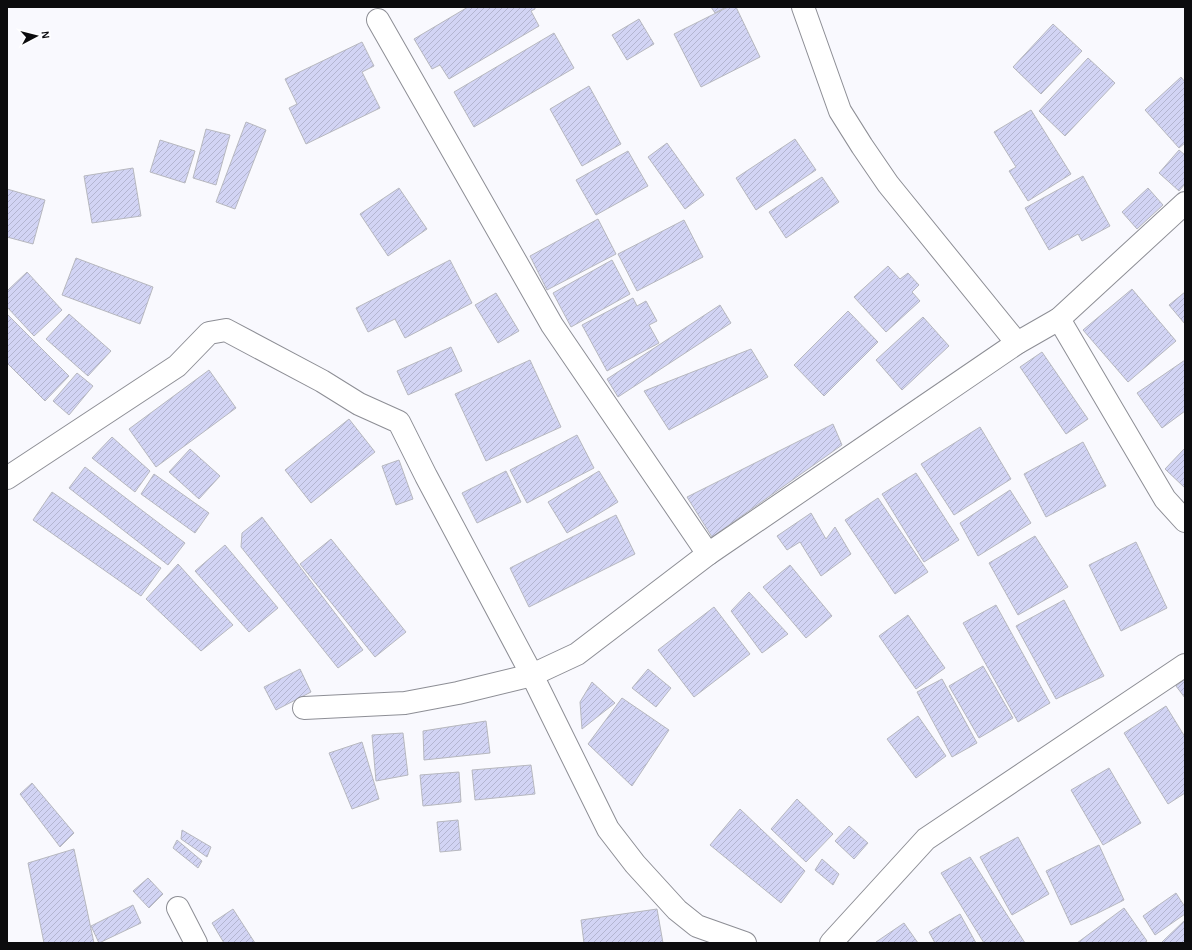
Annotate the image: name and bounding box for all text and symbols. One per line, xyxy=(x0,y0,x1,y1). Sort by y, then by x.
north arrow xyxy=(16,16,56,56)
text: N xyxy=(40,30,51,39)

